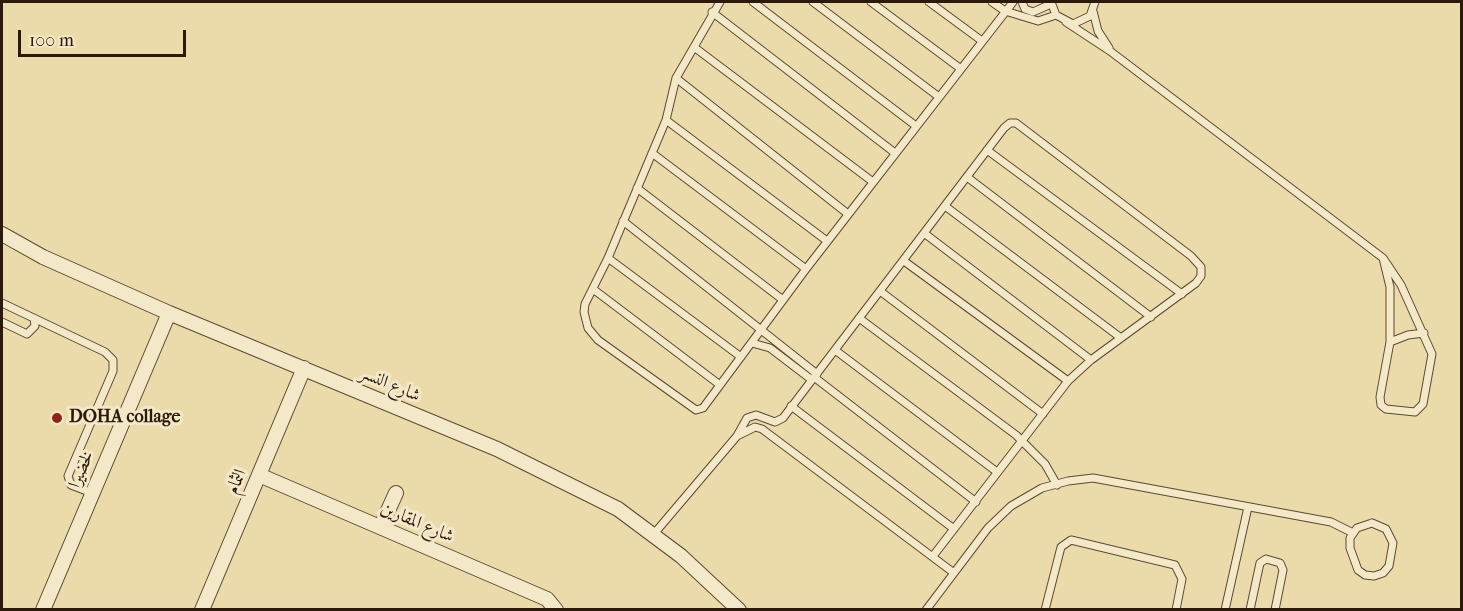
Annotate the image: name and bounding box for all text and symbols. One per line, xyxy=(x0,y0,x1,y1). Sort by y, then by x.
scale bar xyxy=(21,18,189,56)
text: 100 m xyxy=(29,30,74,51)
street label: شارع النسر xyxy=(357,363,423,407)
place label: DOHA collage xyxy=(69,407,180,429)
marker: DOHA collage xyxy=(50,411,64,425)
street label: لخضيرا xyxy=(65,448,99,492)
street label: الثمام xyxy=(222,466,252,498)
street label: شارع المقارين xyxy=(377,498,457,548)

